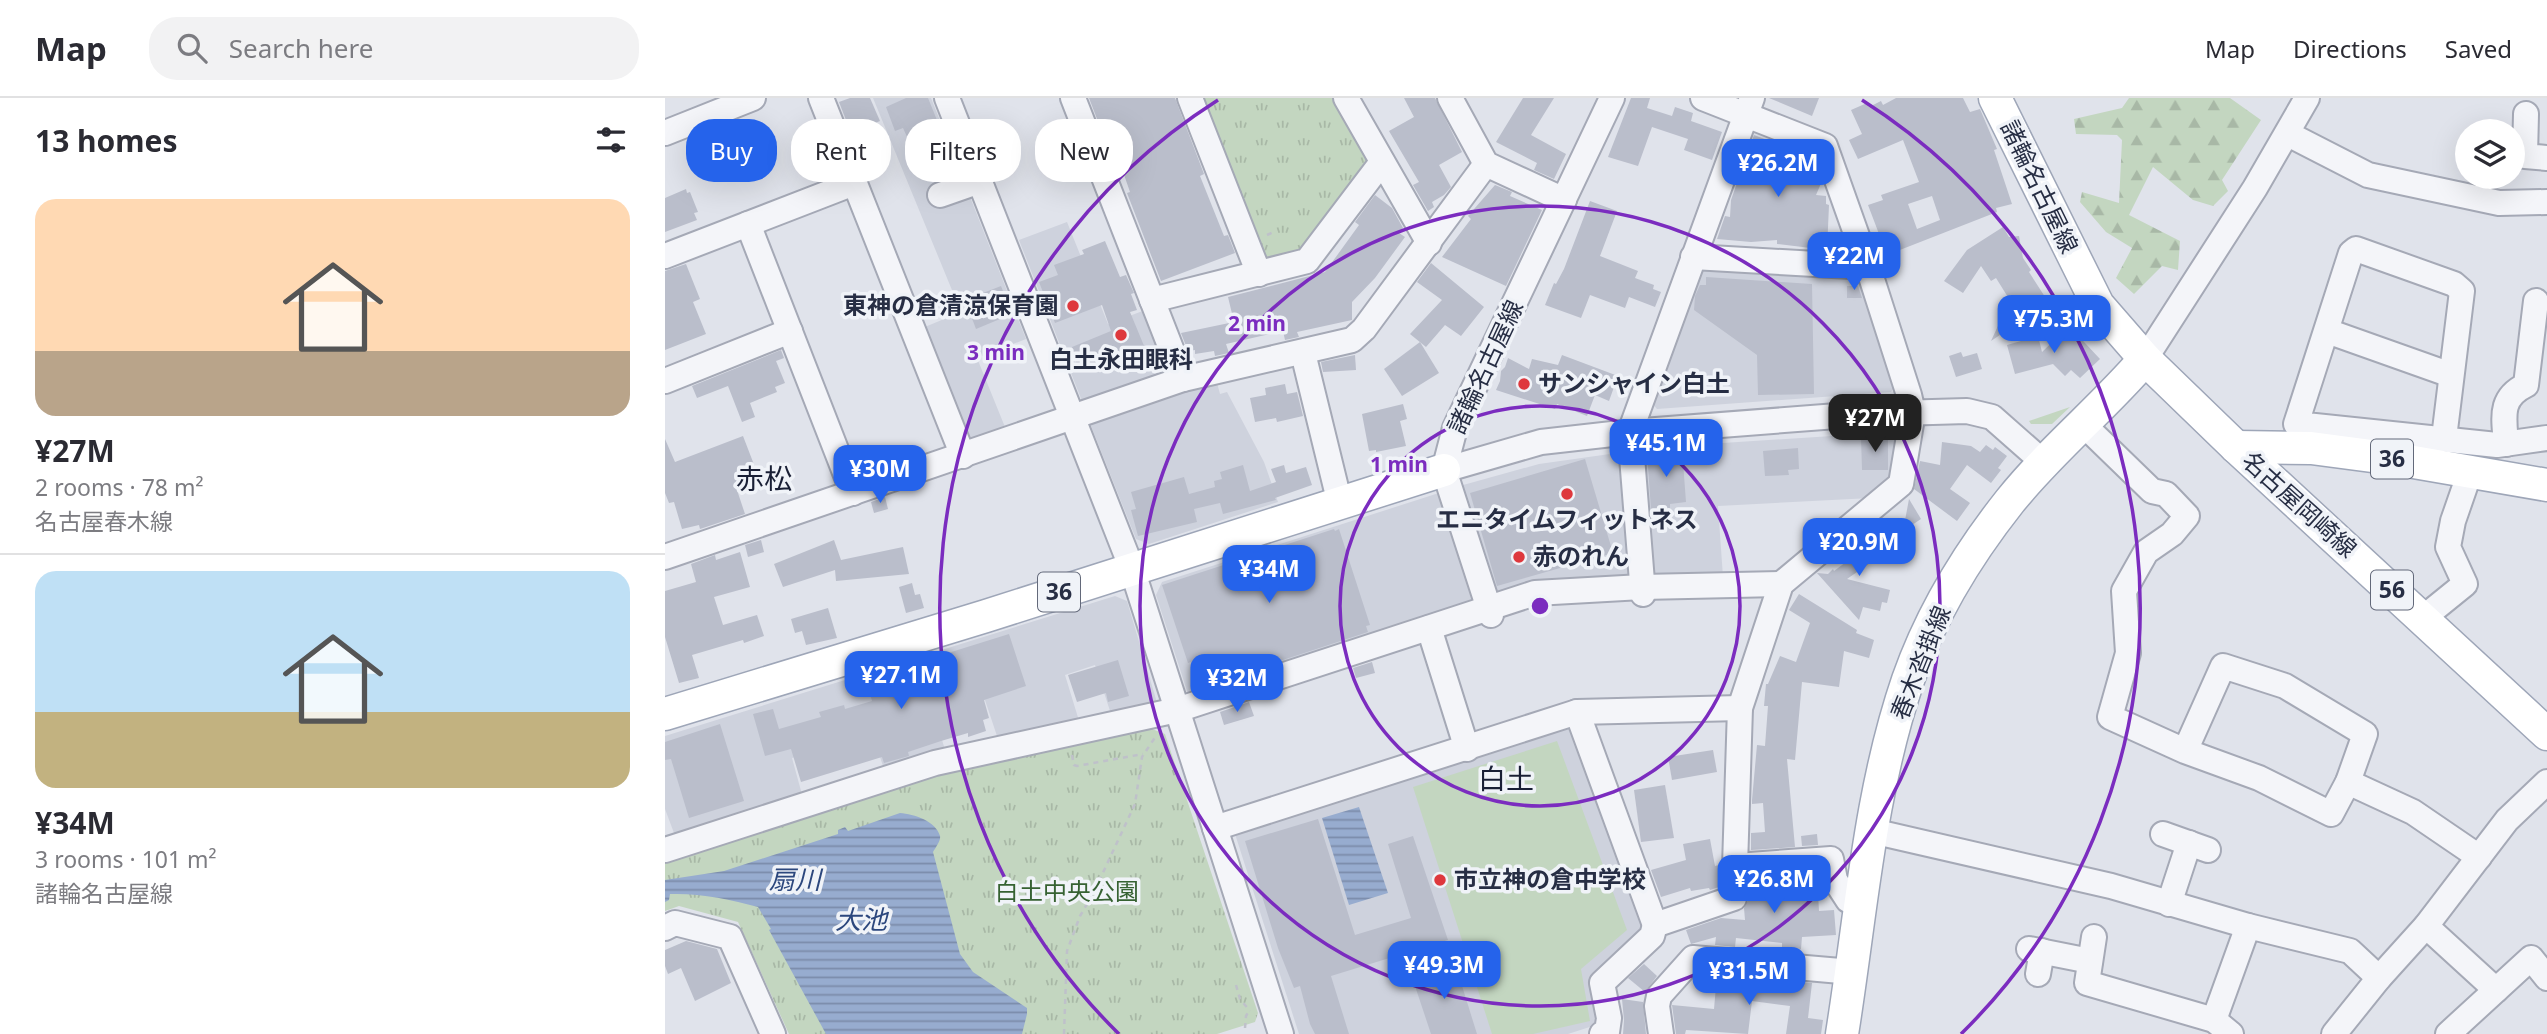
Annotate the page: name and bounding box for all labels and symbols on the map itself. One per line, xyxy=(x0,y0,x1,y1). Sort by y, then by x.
street label: 諸輪名古屋線 xyxy=(1994,114,2087,258)
pin: ¥26.2M xyxy=(1721,140,1835,199)
pin: ¥22M xyxy=(1813,232,1895,292)
place label: 東神の倉清涼保育園 xyxy=(843,288,1059,321)
street label: 諸輪名古屋線 xyxy=(1439,294,1530,439)
pin: ¥75.3M xyxy=(1997,296,2111,355)
marker: 東神の倉清涼保育園 xyxy=(1065,298,1081,314)
text: 2 min xyxy=(1228,309,1286,337)
marker: 白土永田眼科 xyxy=(1113,327,1129,343)
text: 3 min xyxy=(967,338,1025,366)
place label: 白土永田眼科 xyxy=(1049,342,1193,375)
place label: サンシャイン白土 xyxy=(1538,366,1730,399)
marker: サンシャイン白土 xyxy=(1516,376,1532,392)
pin: ¥27M xyxy=(1834,394,1916,454)
pin: ¥45.1M xyxy=(1609,420,1723,479)
road number: 36 xyxy=(2371,440,2413,478)
street label: 名古屋岡崎線 xyxy=(2235,443,2365,564)
pin: ¥30M xyxy=(839,446,921,505)
text: 1 min xyxy=(1370,450,1428,478)
district label: 赤松 xyxy=(736,459,792,497)
marker: エニタイムフィットネス xyxy=(1559,486,1575,502)
place label: エニタイムフィットネス xyxy=(1436,502,1698,535)
pin: ¥20.9M xyxy=(1802,518,1916,578)
place label: 赤のれん xyxy=(1533,539,1629,572)
pin: ¥34M xyxy=(1228,546,1310,605)
marker: 赤のれん xyxy=(1511,549,1527,565)
road number: 56 xyxy=(2371,570,2413,610)
road number: 36 xyxy=(1038,572,1080,612)
centre of rings xyxy=(1528,594,1552,618)
street label: 春木沓掛線 xyxy=(1882,601,1957,724)
pin: ¥27.1M xyxy=(844,652,958,711)
pin: ¥32M xyxy=(1196,654,1278,714)
district label: 白土 xyxy=(1478,759,1534,797)
pin: ¥26.8M xyxy=(1717,856,1831,915)
water label: 扇川 xyxy=(769,861,824,897)
place label: 市立神の倉中学校 xyxy=(1454,862,1646,895)
marker: 市立神の倉中学校 xyxy=(1432,872,1448,888)
park label: 白土中央公園 xyxy=(995,874,1139,907)
water label: 大池 xyxy=(835,901,890,937)
pin: ¥49.3M xyxy=(1387,942,1501,1001)
pin: ¥31.5M xyxy=(1692,948,1806,1007)

